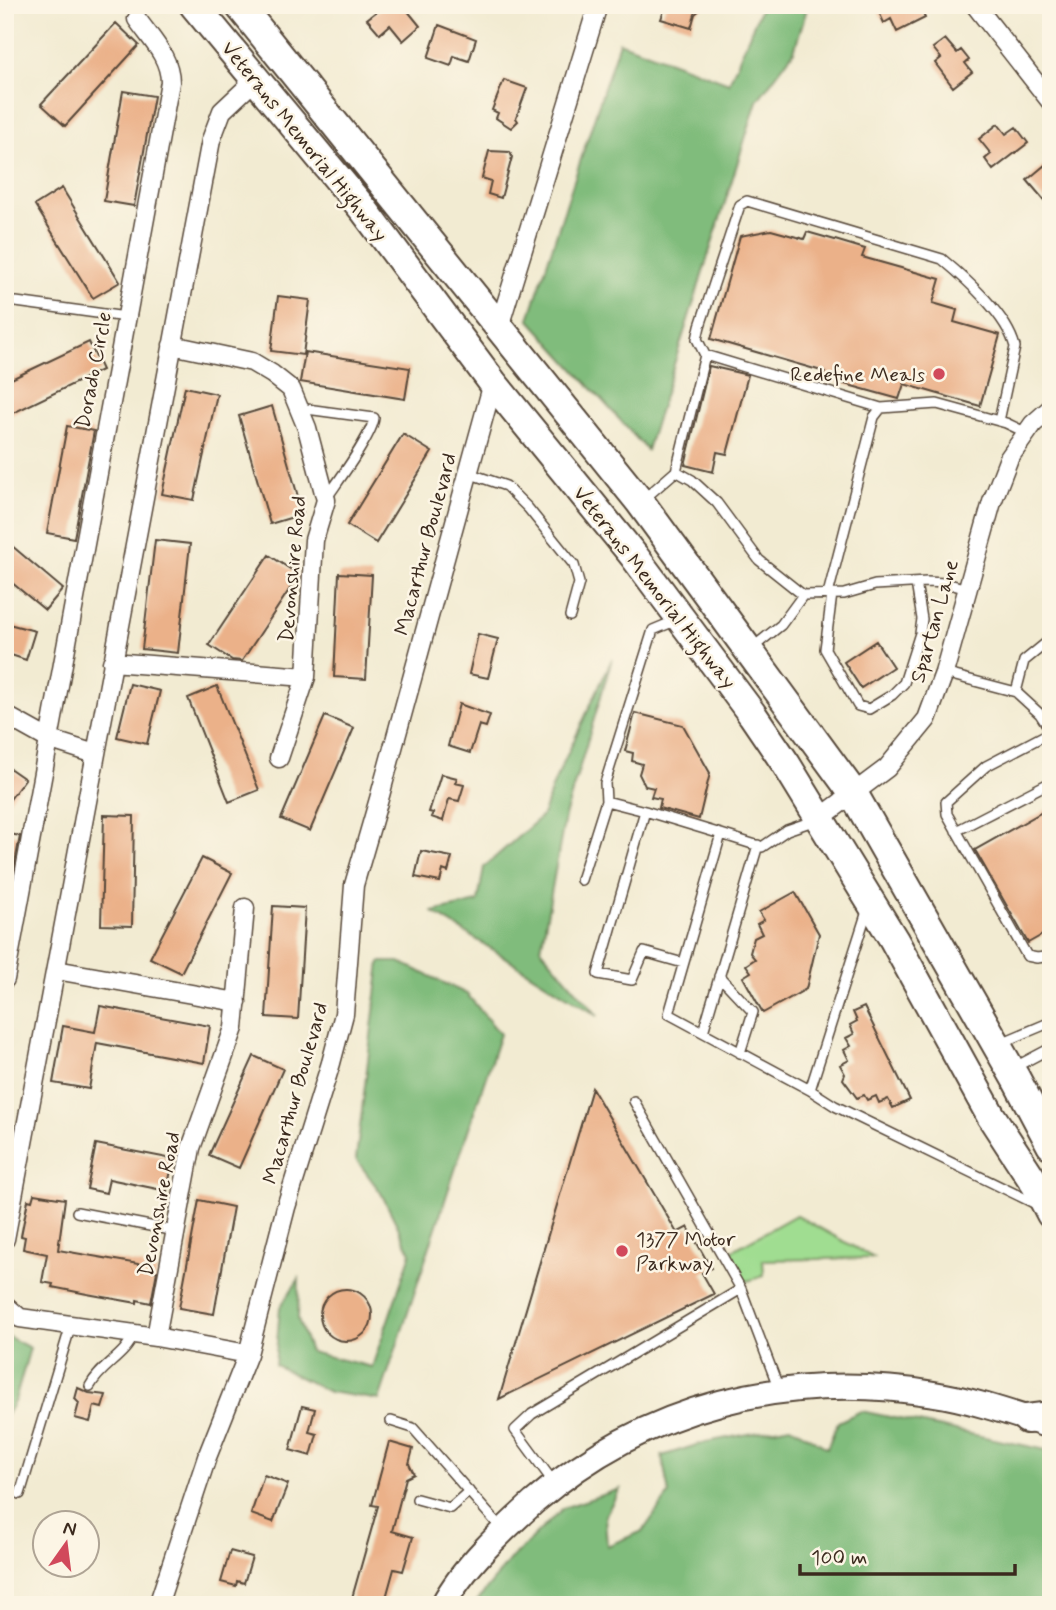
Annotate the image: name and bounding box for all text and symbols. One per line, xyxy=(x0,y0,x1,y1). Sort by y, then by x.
street label: Veterans Memorial Highway xyxy=(213,36,394,249)
street label: Dorado Circle xyxy=(69,309,119,431)
place label: Redefine Meals xyxy=(790,361,925,389)
marker: Redefine Meals xyxy=(931,366,947,382)
street label: Macarthur Boulevard xyxy=(388,450,464,639)
street label: Veterans Memorial Highway xyxy=(565,480,742,696)
street label: Devonshire Road xyxy=(273,495,313,643)
street label: Spartan Lane xyxy=(904,556,966,686)
street label: Macarthur Boulevard xyxy=(257,999,335,1187)
street label: Devonshire Road xyxy=(132,1129,188,1279)
place label: 1377 Motor Parkway xyxy=(636,1226,736,1278)
marker: 1377 Motor Parkway xyxy=(614,1243,630,1259)
north arrow xyxy=(32,1508,102,1578)
text: N xyxy=(61,1515,79,1543)
scale bar xyxy=(800,1533,1016,1577)
text: 100 m xyxy=(811,1544,867,1572)

